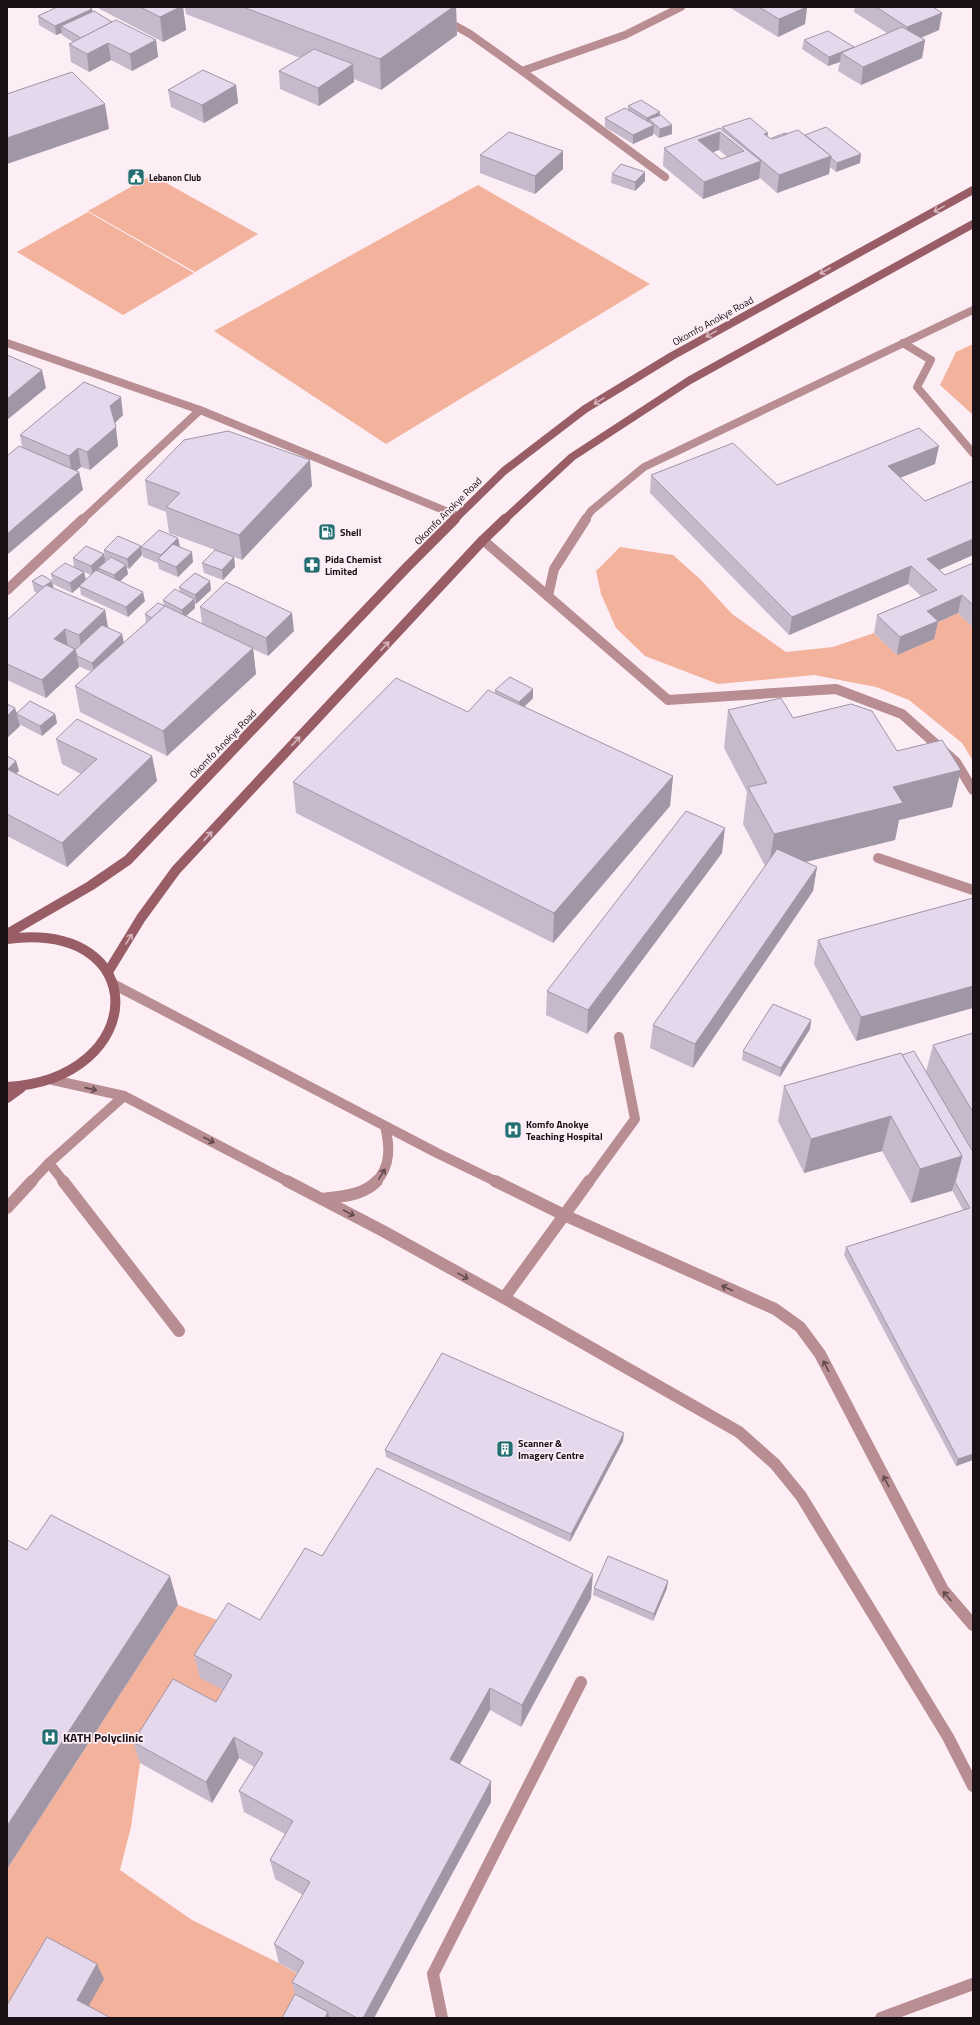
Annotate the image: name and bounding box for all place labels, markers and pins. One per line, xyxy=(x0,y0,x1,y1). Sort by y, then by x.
public building icon: Lebanon Club xyxy=(126,167,146,187)
place label: Lebanon Club xyxy=(149,171,201,184)
fuel station icon: Shell xyxy=(317,522,337,542)
place label: Shell xyxy=(340,525,362,540)
place label: Pida Chemist Limited xyxy=(325,552,382,579)
pharmacy icon: Pida Chemist Limited xyxy=(302,555,322,575)
place label: Komfo Anokye Teaching Hospital xyxy=(526,1117,603,1144)
hospital icon: Komfo Anokye Teaching Hospital xyxy=(503,1120,523,1140)
place label: Scanner & Imagery Centre xyxy=(518,1436,584,1463)
building icon: Scanner & Imagery Centre xyxy=(495,1439,515,1459)
hospital icon: KATH Polyclinic xyxy=(40,1727,60,1747)
place label: KATH Polyclinic xyxy=(63,1728,143,1747)

